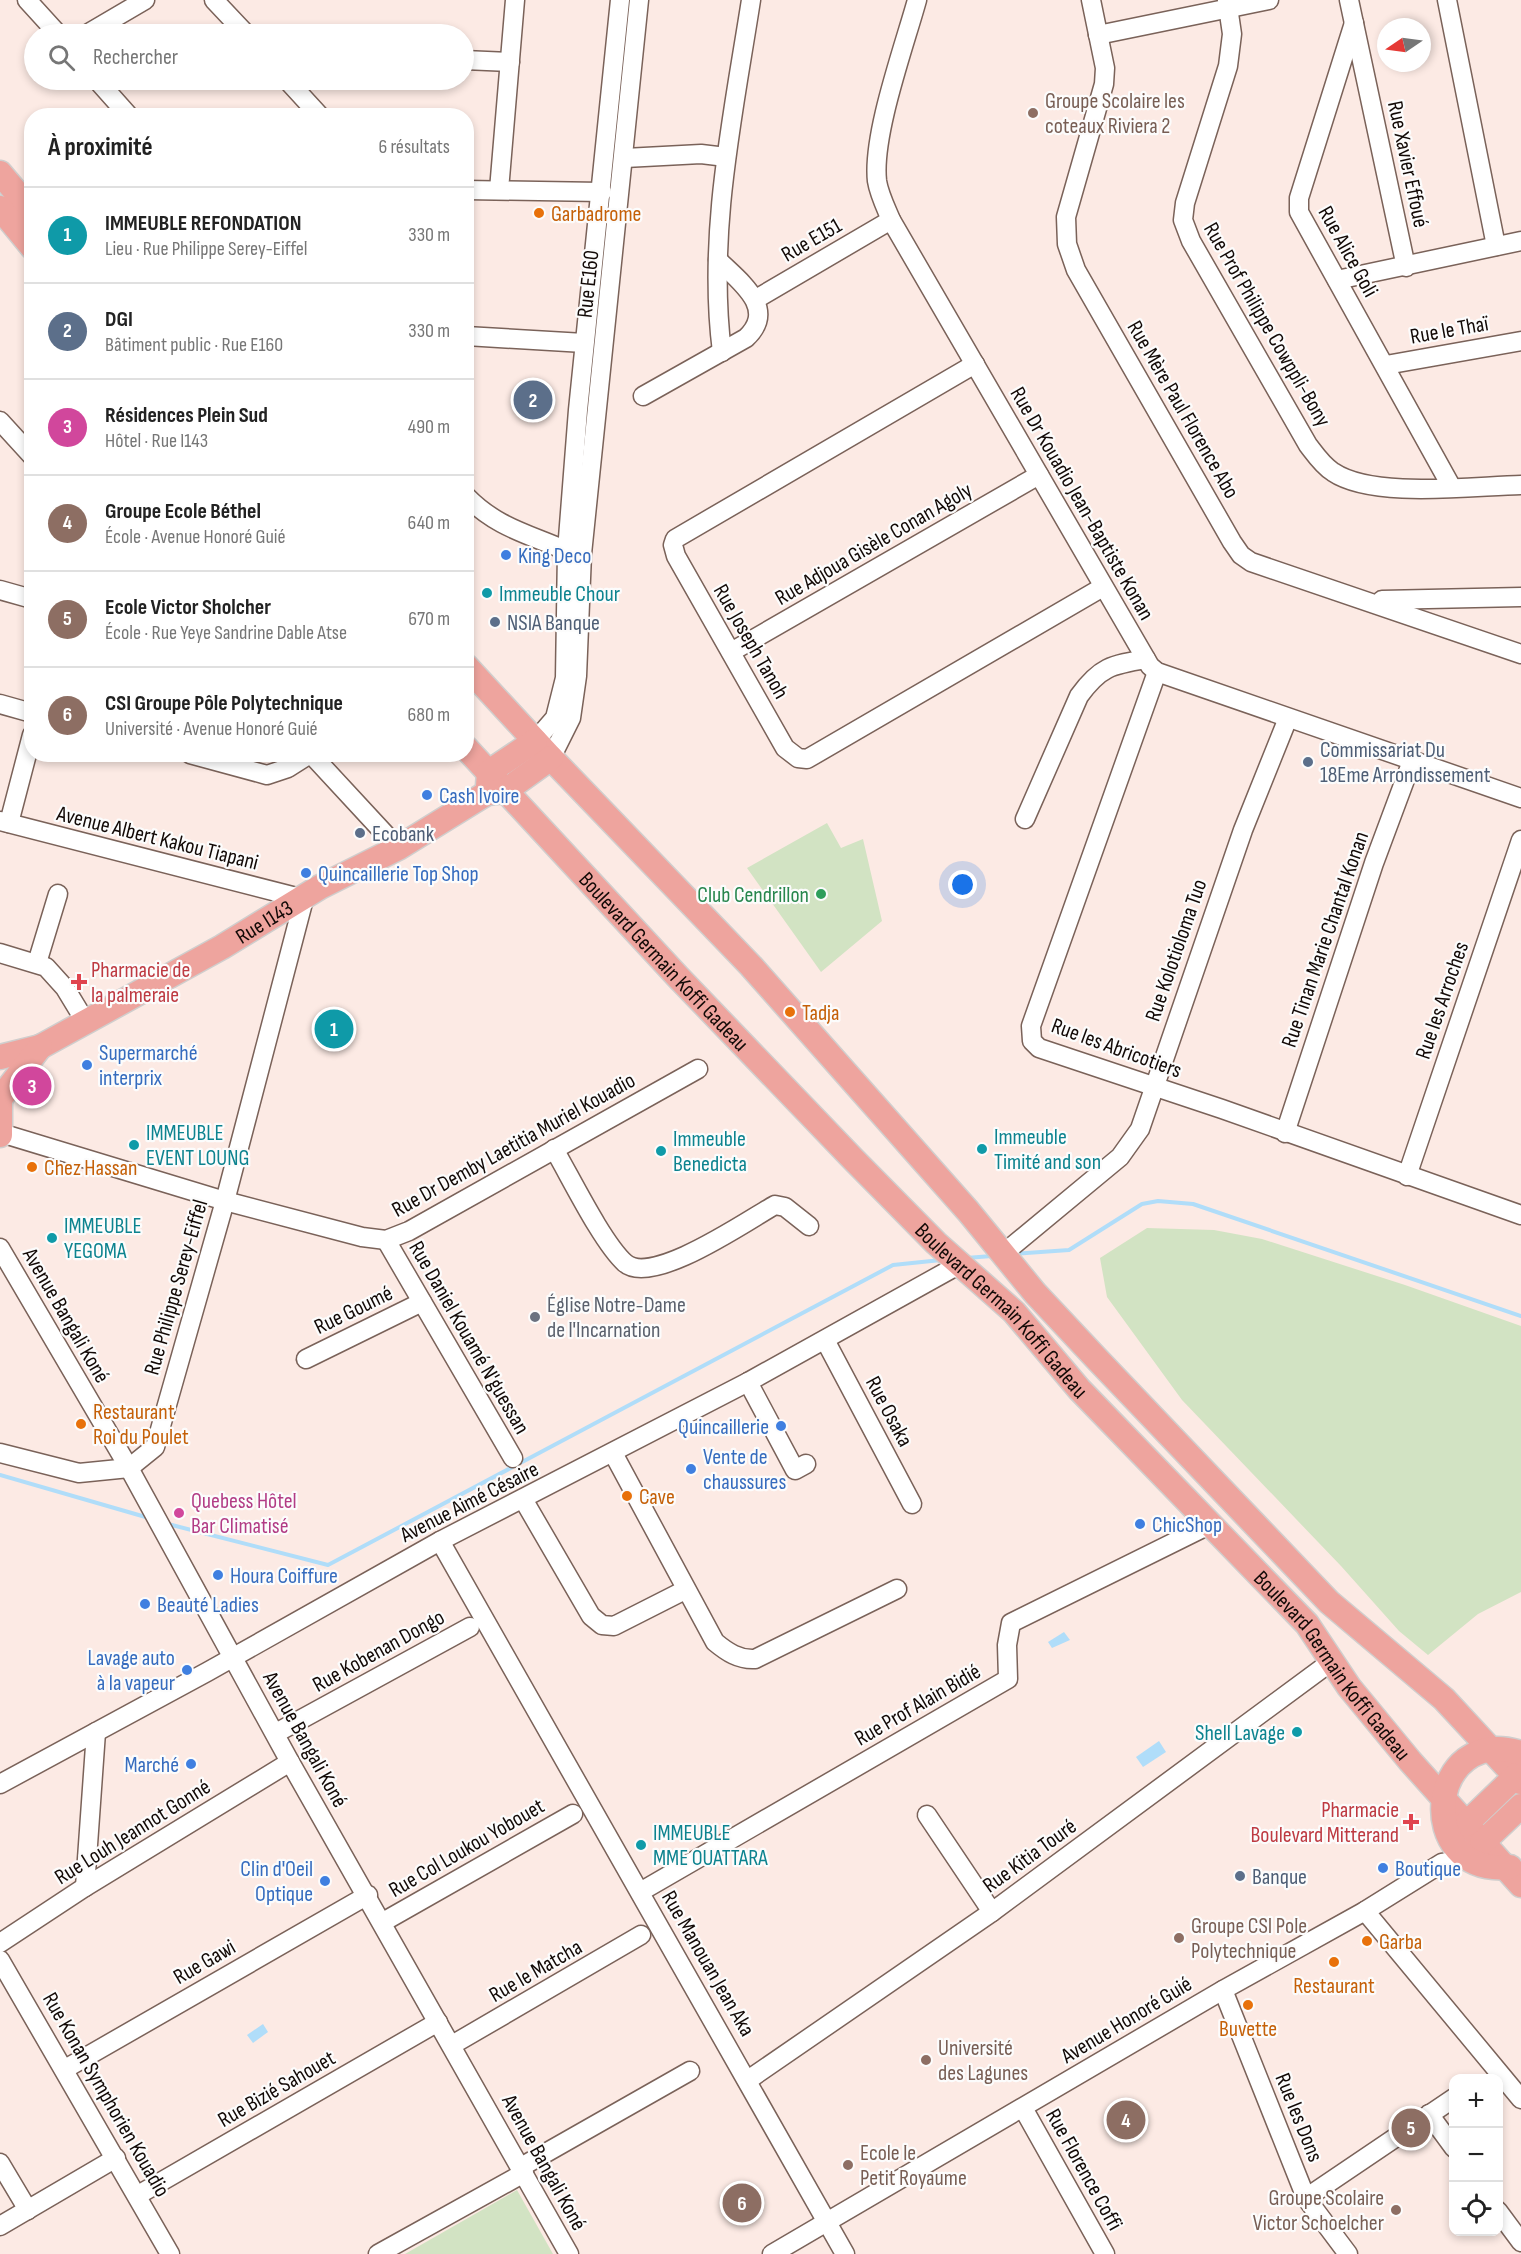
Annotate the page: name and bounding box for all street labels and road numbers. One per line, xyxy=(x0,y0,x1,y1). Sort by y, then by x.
street label: Rue Xavier Effoué xyxy=(1381,99,1434,230)
street label: Rue Alice Goli xyxy=(1312,201,1384,302)
street label: Rue E151 xyxy=(777,212,847,268)
street label: Rue Prof Philippe Cowppli-Bony xyxy=(1197,218,1337,432)
street label: Rue E160 xyxy=(572,249,605,319)
street label: Rue le Thaï xyxy=(1408,310,1491,351)
street label: Rue Mère Paul Florence Abo xyxy=(1121,316,1245,504)
street label: Rue Dr Kouadio Jean-Baptiste Konan xyxy=(1004,382,1160,625)
street label: Rue Adjoua Gisèle Conan Agoly xyxy=(770,477,978,612)
street label: Rue Joseph Tanoh xyxy=(707,580,794,704)
street label: Avenue Albert Kakou Tiapani xyxy=(53,800,261,877)
street label: Rue Tinan Marie Chantal Konan xyxy=(1276,828,1375,1051)
street label: Boulevard Germain Koffi Gadeau xyxy=(572,867,754,1057)
street label: Rue Kolotioloma Tuo xyxy=(1139,876,1213,1025)
street label: Rue I143 xyxy=(231,895,298,950)
street label: Rue les Arroches xyxy=(1410,938,1475,1063)
street label: Rue les Abricotiers xyxy=(1048,1012,1185,1084)
street label: Rue Dr Demby Laetitia Muriel Kouadio xyxy=(387,1067,640,1224)
street label: Rue Philippe Serey-Eiffel xyxy=(138,1197,214,1378)
street label: Boulevard Germain Koffi Gadeau xyxy=(909,1218,1093,1405)
street label: Rue Daniel Kouamé N'guessan xyxy=(402,1236,535,1439)
street label: Avenue Bangali Koné xyxy=(16,1243,115,1388)
street label: Rue Goumé xyxy=(310,1280,397,1341)
street label: Rue Osaka xyxy=(859,1372,918,1451)
street label: Avenue Aimé Césaire xyxy=(395,1456,543,1549)
street label: Boulevard Germain Koffi Gadeau xyxy=(1247,1565,1416,1766)
street label: Rue Kobenan Dongo xyxy=(308,1604,449,1699)
street label: Rue Prof Alain Bidié xyxy=(850,1658,986,1752)
street label: Avenue Bangali Koné xyxy=(256,1666,353,1812)
street label: Rue Louh Jeannot Gonné xyxy=(50,1773,216,1891)
street label: Rue Col Loukou Yobouet xyxy=(384,1793,550,1904)
street label: Rue Kitia Touré xyxy=(978,1813,1082,1899)
street label: Rue Manouan Jean Aka xyxy=(655,1886,760,2041)
street label: Rue Gawi xyxy=(169,1934,241,1991)
street label: Rue le Matcha xyxy=(484,1934,587,2009)
street label: Avenue Honoré Guié xyxy=(1056,1971,1197,2070)
street label: Rue Konan Symphorien Kouadio xyxy=(36,1988,175,2202)
street label: Rue Bizié Sahouet xyxy=(213,2045,340,2134)
street label: Rue les Dons xyxy=(1269,2069,1329,2166)
street label: Avenue Bangali Koné xyxy=(495,2089,592,2235)
street label: Rue Florence Coffi xyxy=(1039,2104,1128,2235)

